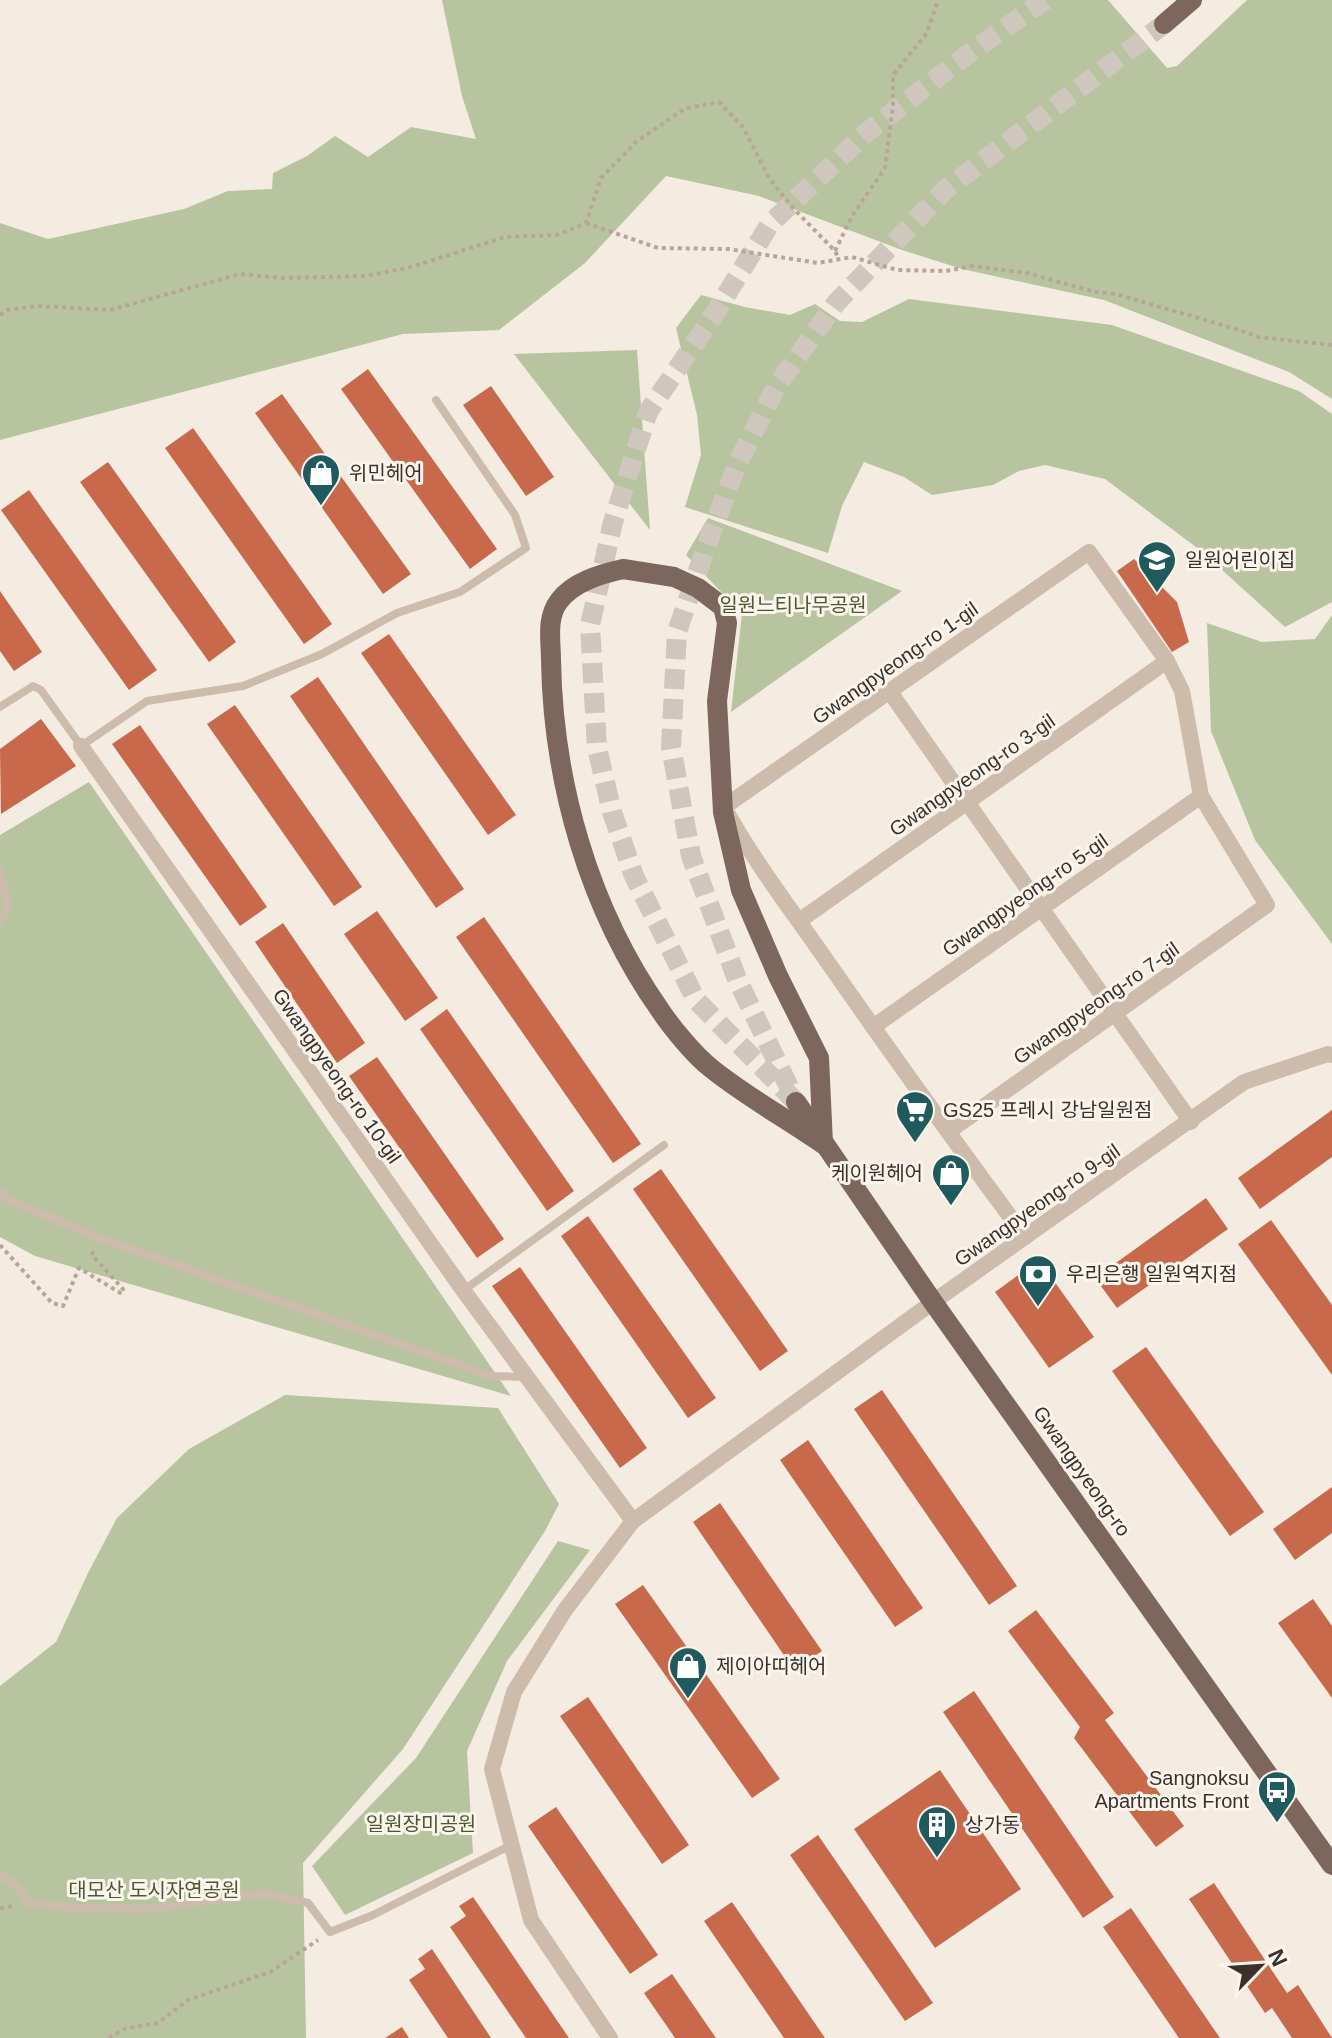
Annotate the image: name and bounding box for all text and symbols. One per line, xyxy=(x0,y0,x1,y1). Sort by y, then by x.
shop icon: 위민헤어 xyxy=(300,452,342,507)
place label: 위민헤어 xyxy=(349,462,423,484)
school or university icon: 일원어린이집 xyxy=(1136,539,1178,594)
place label: 일원어린이집 xyxy=(1185,549,1295,571)
park label: 일원느티나무공원 xyxy=(719,594,867,616)
street label: Gwangpyeong-ro 1-gil xyxy=(808,598,982,728)
street label: Gwangpyeong-ro 3-gil xyxy=(885,710,1059,840)
street label: Gwangpyeong-ro 5-gil xyxy=(938,830,1112,960)
street label: Gwangpyeong-ro 7-gil xyxy=(1009,938,1183,1068)
street label: Gwangpyeong-ro 10-gil xyxy=(268,985,406,1167)
supermarket icon: GS25 프레시 강남일원점 xyxy=(894,1089,936,1144)
place label: GS25 프레시 강남일원점 xyxy=(943,1099,1152,1121)
street label: Gwangpyeong-ro 9-gil xyxy=(950,1140,1124,1270)
shop icon: 케이원헤어 xyxy=(930,1152,972,1207)
place label: 케이원헤어 xyxy=(831,1162,923,1184)
bank icon: 우리은행 일원역지점 xyxy=(1017,1253,1059,1308)
place label: 우리은행 일원역지점 xyxy=(1066,1263,1237,1285)
street label: Gwangpyeong-ro xyxy=(1029,1402,1135,1540)
shop icon: 제이아띠헤어 xyxy=(667,1645,709,1700)
place label: 제이아띠헤어 xyxy=(716,1655,826,1677)
place label: Sangnoksu Apartments Front xyxy=(1094,1767,1249,1812)
bus stop icon: Sangnoksu Apartments Front xyxy=(1256,1769,1298,1824)
building icon: 상가동 xyxy=(916,1804,958,1859)
park label: 일원장미공원 xyxy=(366,1813,476,1835)
place label: 상가동 xyxy=(965,1814,1020,1836)
park label: 대모산 도시자연공원 xyxy=(68,1879,240,1901)
north arrow xyxy=(1220,1926,1300,2006)
text: N xyxy=(1263,1945,1292,1970)

